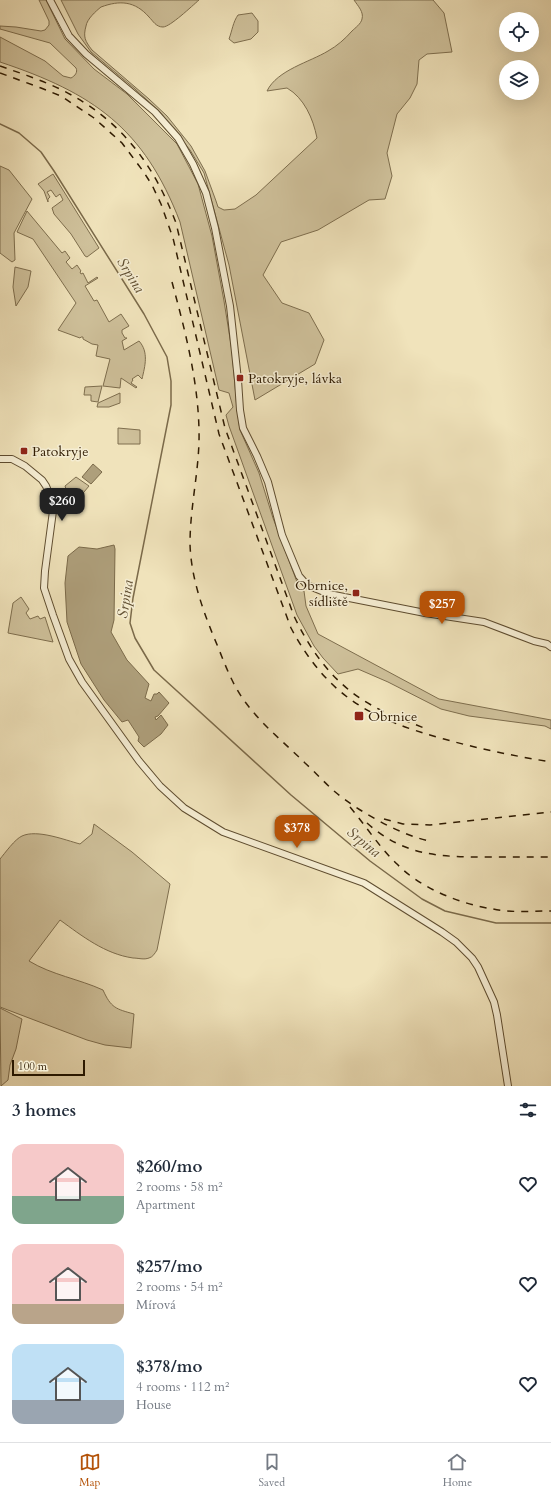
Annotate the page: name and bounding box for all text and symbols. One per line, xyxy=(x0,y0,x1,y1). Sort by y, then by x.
map controls xyxy=(499,12,539,100)
button: locate xyxy=(499,12,539,52)
button: layers xyxy=(499,60,539,100)
water label: Srpina xyxy=(112,253,150,297)
place label: Patokryje, lávka xyxy=(248,369,342,388)
marker: Patokryje, lávka xyxy=(235,373,245,383)
place label: Patokryje xyxy=(32,442,89,461)
marker: Patokryje xyxy=(19,446,29,456)
pin: $260 xyxy=(38,488,86,522)
text: $260 xyxy=(49,492,75,510)
place label: Obrnice, sídliště xyxy=(295,576,348,611)
water label: Srpina xyxy=(112,578,138,619)
marker: Obrnice, sídliště xyxy=(351,588,361,598)
pin: $257 xyxy=(418,591,466,625)
text: $257 xyxy=(429,595,455,613)
place label: Obrnice xyxy=(368,707,417,726)
marker: Obrnice xyxy=(353,710,365,722)
pin: $378 xyxy=(273,815,321,849)
text: $378 xyxy=(284,819,310,837)
water label: Srpina xyxy=(343,822,385,862)
scale bar xyxy=(12,1058,85,1077)
text: 100 m xyxy=(18,1059,47,1074)
text: 3 homes xyxy=(12,1099,76,1122)
icon: filters xyxy=(517,1099,539,1121)
text: $260/mo xyxy=(136,1155,202,1178)
icon: home xyxy=(44,1160,92,1208)
icon: heart xyxy=(517,1173,539,1195)
text: 2 rooms · 58 m² xyxy=(136,1178,223,1196)
text: Apartment xyxy=(136,1196,195,1214)
text: $257/mo xyxy=(136,1255,202,1278)
icon: home xyxy=(44,1260,92,1308)
icon: heart xyxy=(517,1273,539,1295)
text: 2 rooms · 54 m² xyxy=(136,1278,223,1296)
text: Mírová xyxy=(136,1296,176,1314)
text: $378/mo xyxy=(136,1355,202,1378)
icon: home xyxy=(44,1360,92,1408)
icon: heart xyxy=(517,1373,539,1395)
text: 4 rooms · 112 m² xyxy=(136,1378,229,1396)
text: House xyxy=(136,1396,171,1414)
tab: Map xyxy=(79,1451,101,1490)
tab: Saved xyxy=(258,1451,285,1490)
tab: Home xyxy=(443,1451,472,1490)

